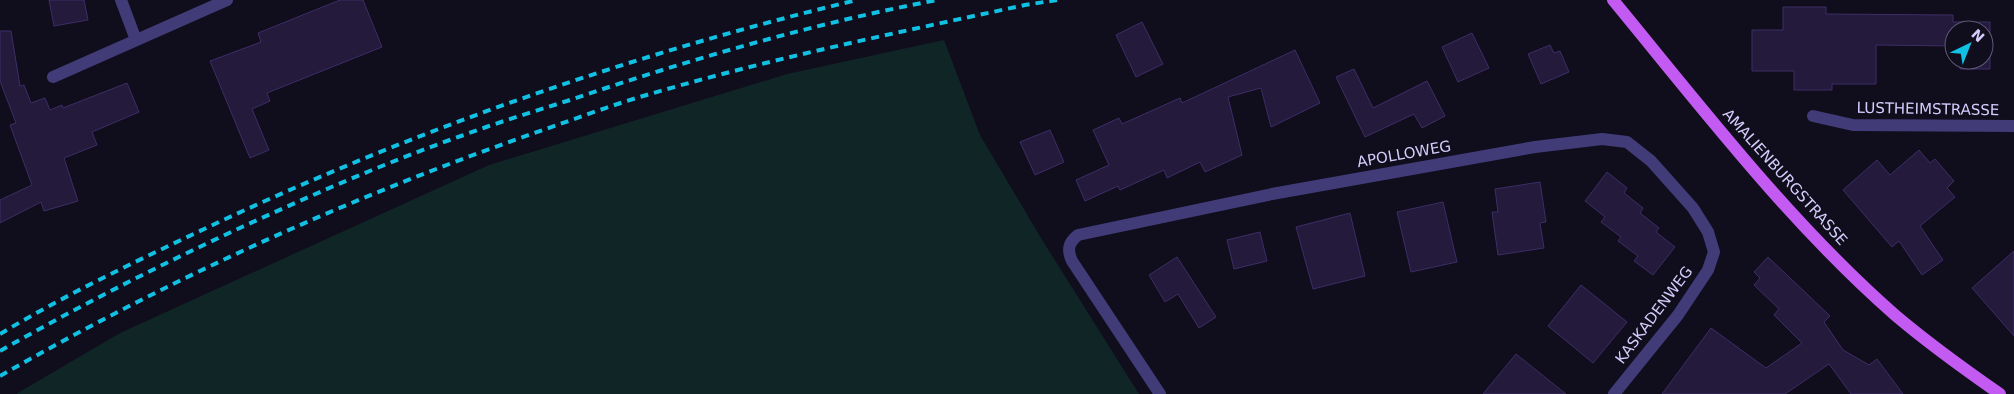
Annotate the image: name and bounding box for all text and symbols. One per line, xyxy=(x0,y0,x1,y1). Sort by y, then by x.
north arrow xyxy=(1944,20,1994,70)
text: N xyxy=(1968,26,1988,45)
street label: LUSTHEIMSTRASSE xyxy=(1857,99,1999,119)
street label: AMALIENBURGSTRASSE xyxy=(1719,105,1851,249)
street label: APOLLOWEG xyxy=(1356,137,1452,171)
street label: KASKADENWEG xyxy=(1611,263,1697,367)

